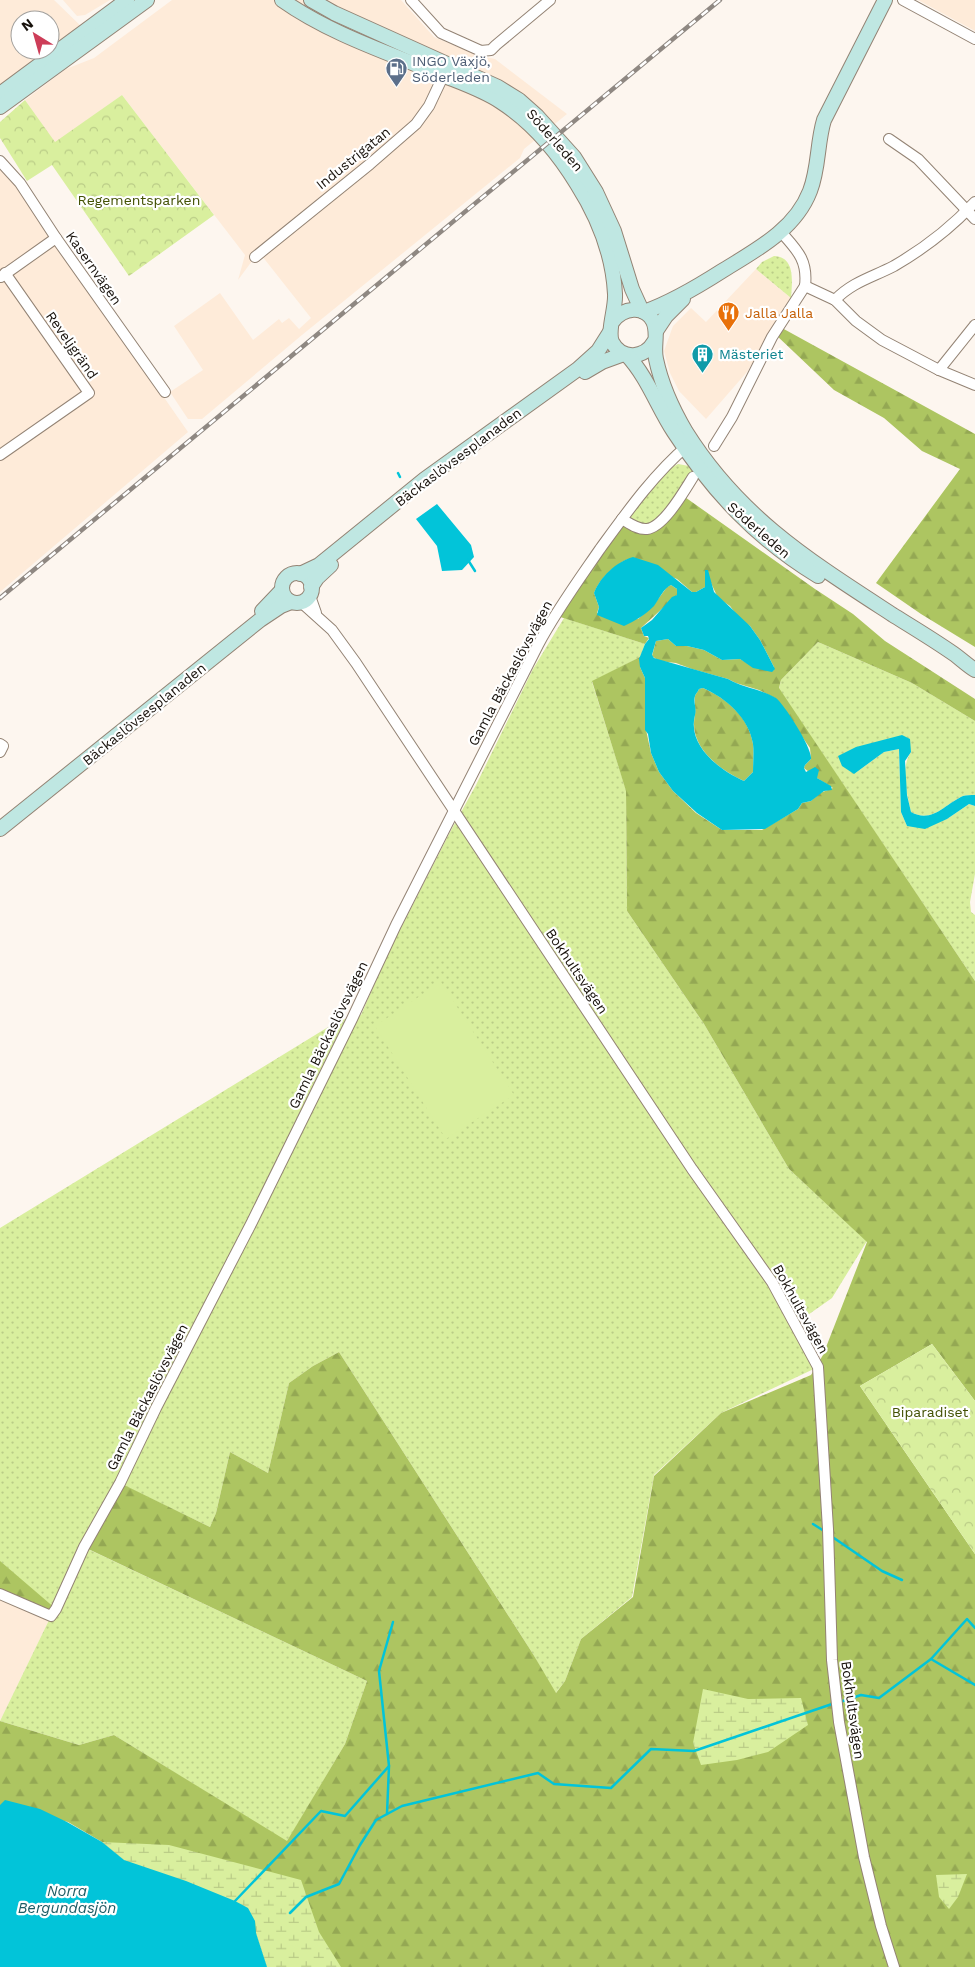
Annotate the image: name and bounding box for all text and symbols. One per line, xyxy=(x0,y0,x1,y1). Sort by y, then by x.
north arrow xyxy=(10,10,60,60)
text: N xyxy=(18,15,36,34)
place label: INGO Växjö, Söderleden xyxy=(412,53,491,85)
fuel station icon: INGO Växjö, Söderleden xyxy=(384,57,408,88)
street label: Söderleden xyxy=(523,105,587,175)
street label: Industrigatan xyxy=(313,123,393,193)
park label: Regementsparken xyxy=(78,192,200,208)
street label: Kasernvägen xyxy=(63,228,125,308)
restaurant icon: Jalla Jalla xyxy=(717,301,741,332)
place label: Jalla Jalla xyxy=(745,305,813,321)
street label: Reveljgränd xyxy=(43,308,101,382)
building icon: Mästeriet xyxy=(691,342,715,373)
place label: Mästeriet xyxy=(719,346,783,362)
street label: Bäckaslövsesplanaden xyxy=(392,404,524,510)
street label: Söderleden xyxy=(724,498,794,562)
street label: Gamla Bäckaslövsvägen xyxy=(465,598,555,748)
street label: Bäckaslövsesplanaden xyxy=(79,659,209,769)
street label: Bokhultsvägen xyxy=(543,925,611,1017)
street label: Gamla Bäckaslövsvägen xyxy=(285,959,371,1111)
street label: Bokhultsvägen xyxy=(770,1262,832,1356)
street label: Gamla Bäckaslövsvägen xyxy=(103,1321,191,1473)
park label: Biparadiset xyxy=(892,1404,968,1420)
street label: Bokhultsvägen xyxy=(838,1660,868,1760)
water label: Norra Bergundasjön xyxy=(18,1882,116,1917)

